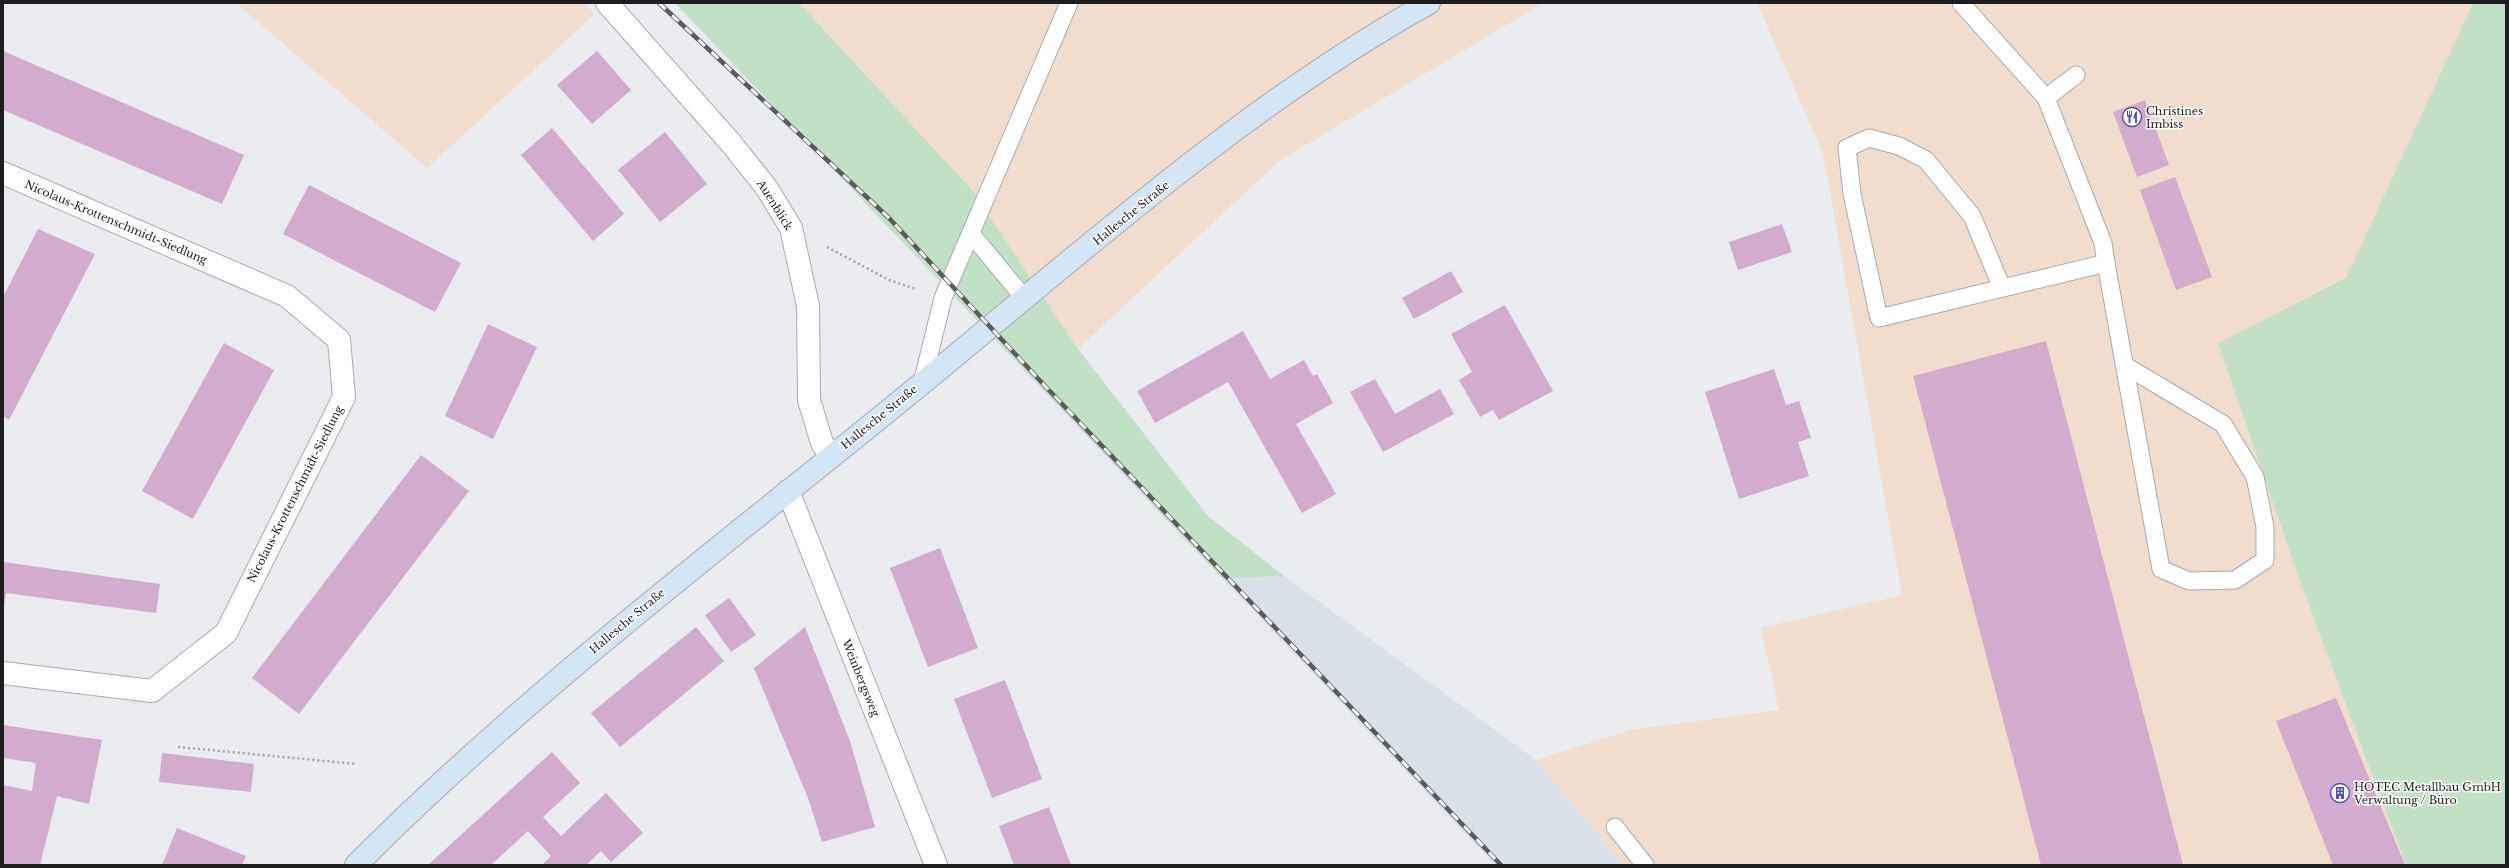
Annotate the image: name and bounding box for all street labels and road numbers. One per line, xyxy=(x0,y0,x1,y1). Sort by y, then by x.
street label: Auenblick xyxy=(753,176,796,233)
street label: Nicolaus-Krottenschmidt-Siedlung xyxy=(23,177,210,267)
street label: Hallesche Straße xyxy=(1090,178,1172,248)
street label: Hallesche Straße xyxy=(838,382,920,452)
street label: Nicolaus-Krottenschmidt-Siedlung xyxy=(244,403,346,585)
street label: Hallesche Straße xyxy=(586,585,668,657)
street label: Weinbergsweg xyxy=(839,636,883,719)

